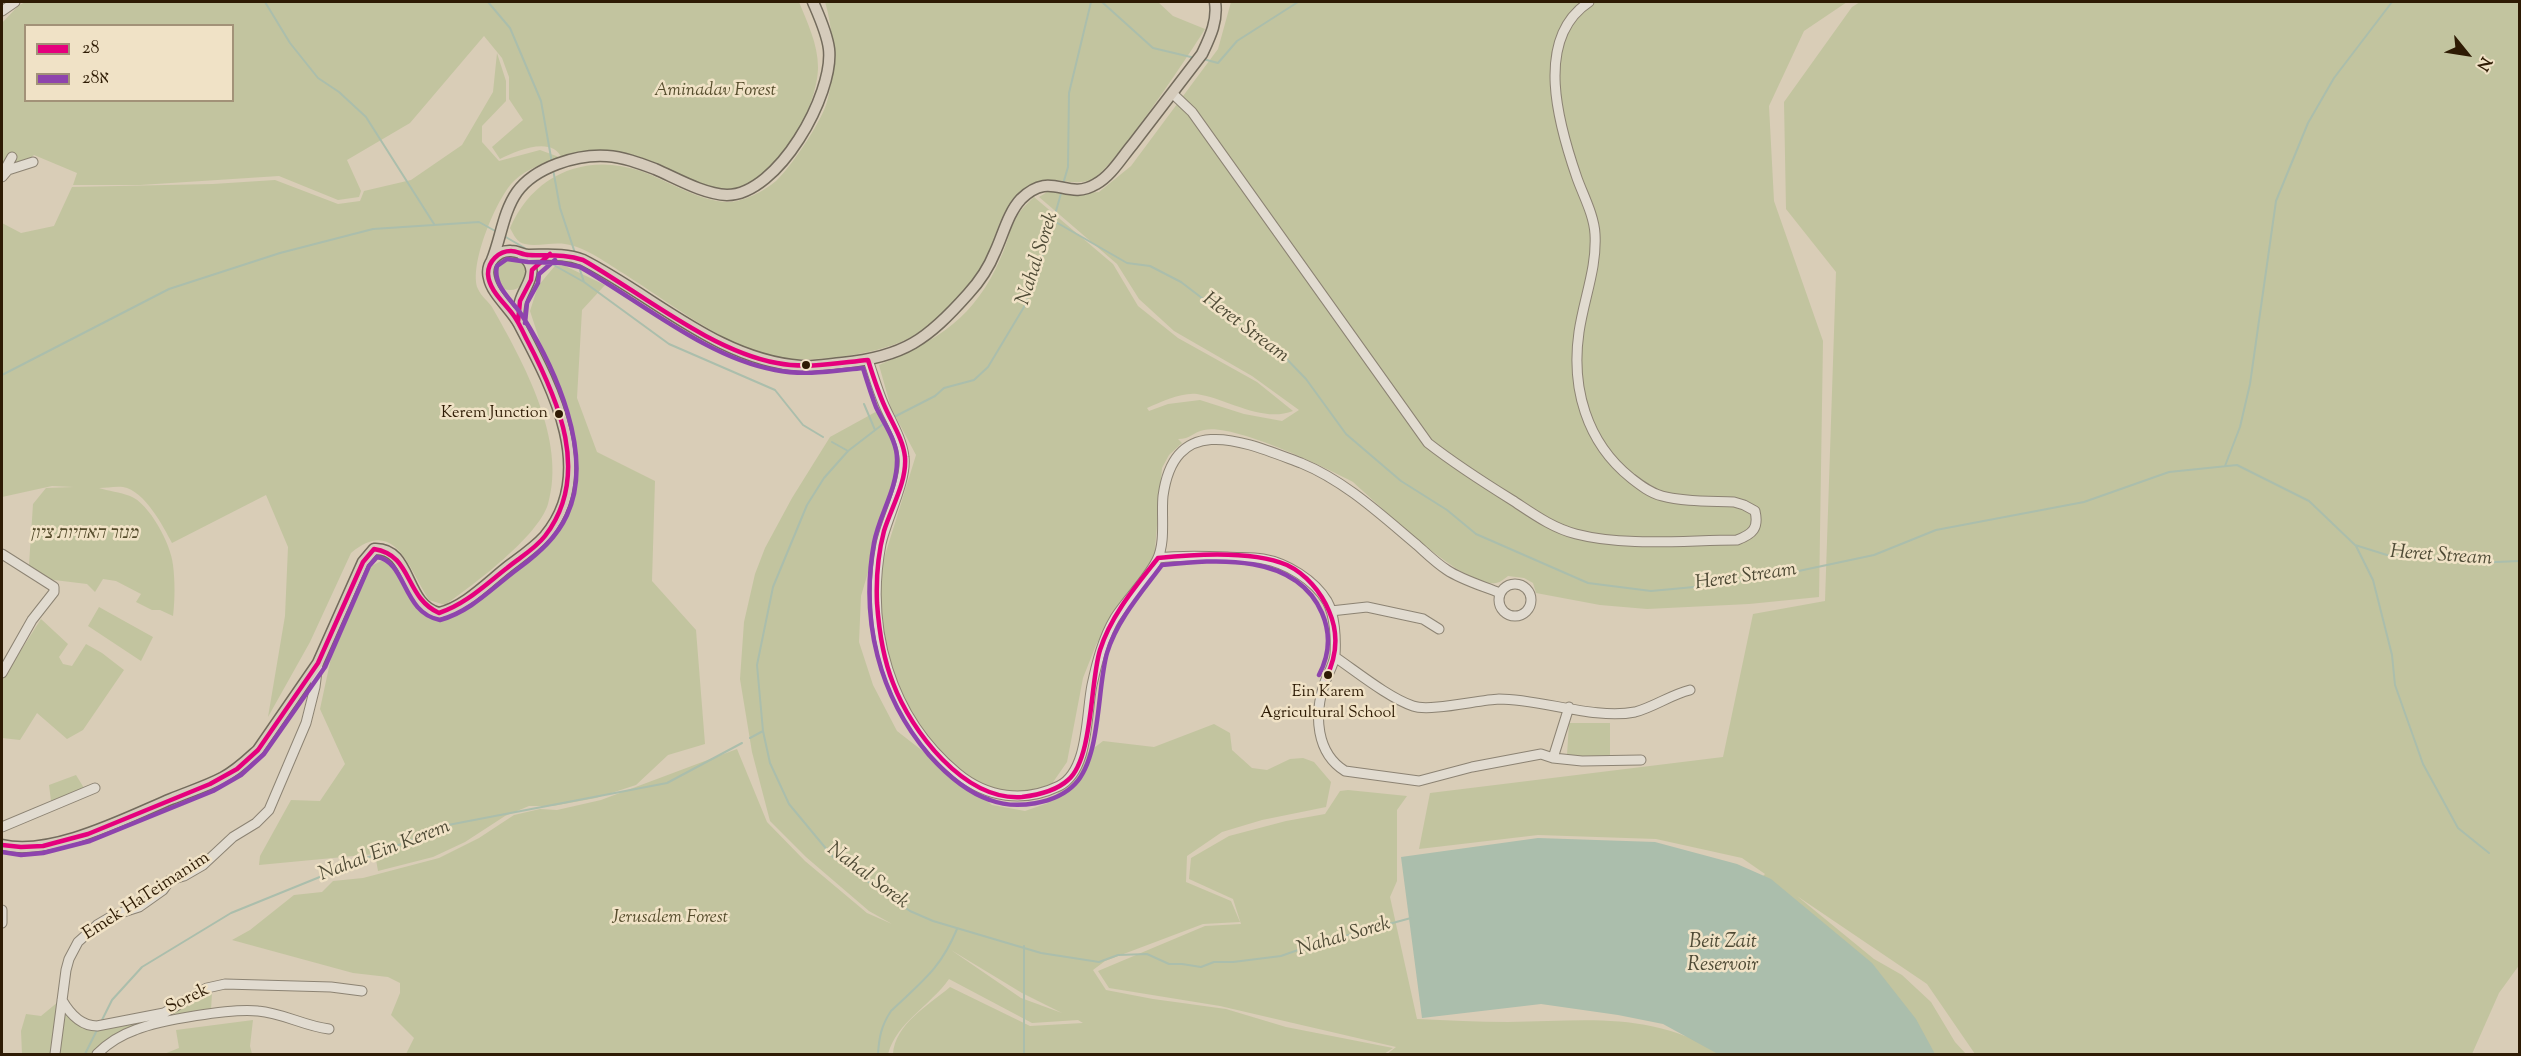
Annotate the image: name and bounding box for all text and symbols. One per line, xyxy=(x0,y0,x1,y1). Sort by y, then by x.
legend xyxy=(24,24,234,102)
north arrow xyxy=(2437,24,2497,84)
text: 28 xyxy=(82,36,99,62)
text: N xyxy=(2470,52,2496,75)
text: 28א xyxy=(82,66,109,92)
park label: Aminadav Forest xyxy=(654,81,776,103)
water label: Nahal Sorek xyxy=(1013,210,1065,308)
water label: Heret Stream xyxy=(1197,289,1293,369)
unlabelled marker xyxy=(800,359,812,371)
place label: Kerem Junction xyxy=(441,404,548,424)
marker: Kerem Junction xyxy=(553,408,565,420)
park label: מנזר האחיות ציון xyxy=(30,524,138,546)
water label: Heret Stream xyxy=(2389,541,2493,573)
water label: Heret Stream xyxy=(1694,559,1798,597)
marker: Ein Karem Agricultural School xyxy=(1322,669,1334,681)
place label: Ein Karem Agricultural School xyxy=(1260,683,1396,721)
water label: Nahal Ein Kerem xyxy=(316,816,454,888)
water label: Nahal Sorek xyxy=(821,838,913,916)
street label: Emek HaTeimanim xyxy=(80,848,214,946)
park label: Jerusalem Forest xyxy=(612,908,728,930)
water label: Nahal Sorek xyxy=(1294,913,1394,963)
water label: Beit Zait Reservoir xyxy=(1687,932,1759,979)
street label: Sorek xyxy=(163,980,213,1020)

